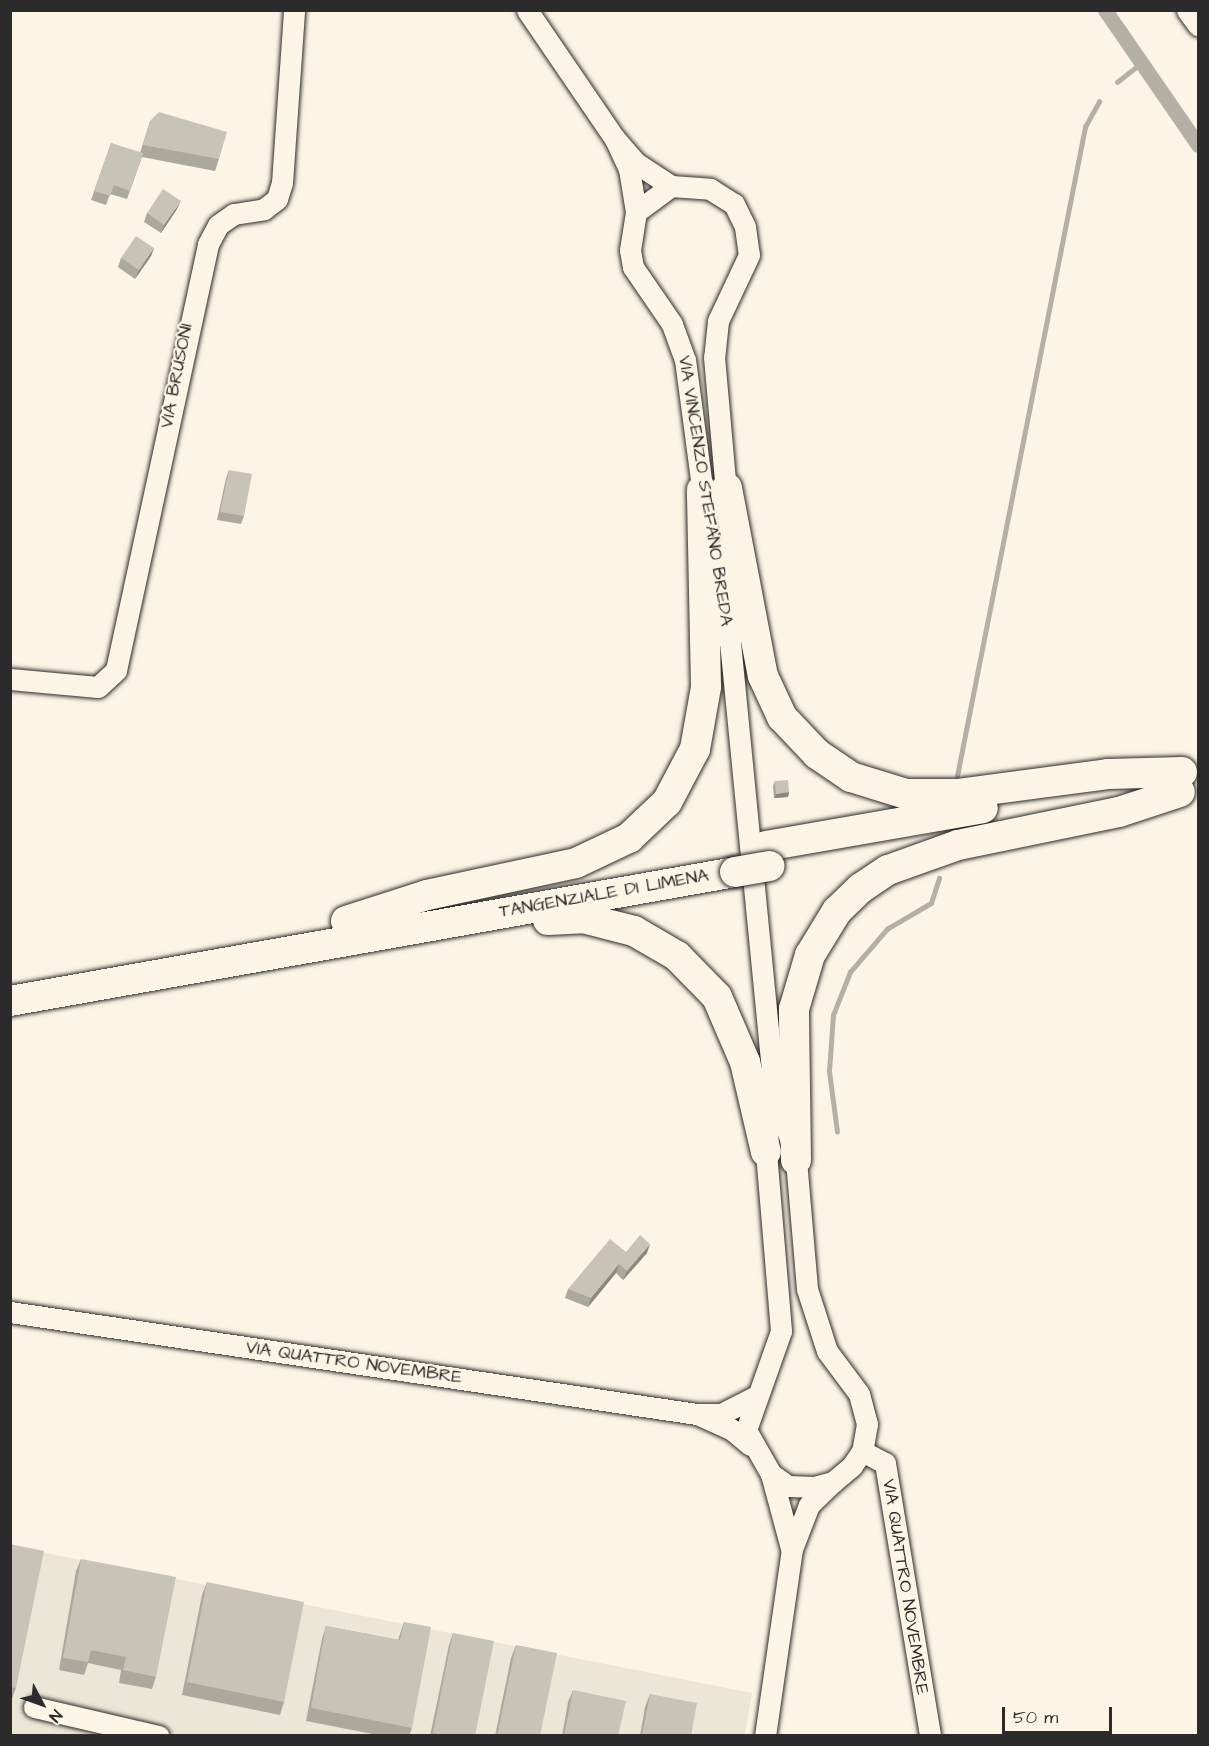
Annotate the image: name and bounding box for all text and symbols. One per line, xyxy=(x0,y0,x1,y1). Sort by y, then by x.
street label: VIA BRUSONI xyxy=(156,322,198,430)
street label: VIA VINCENZO STEFANO BREDA xyxy=(673,354,737,628)
street label: TANGENZIALE DI LIMENA xyxy=(498,865,710,923)
street label: VIA QUATTRO NOVEMBRE xyxy=(244,1337,464,1389)
street label: VIA QUATTRO NOVEMBRE xyxy=(877,1478,933,1696)
north arrow xyxy=(12,1674,72,1734)
scale bar xyxy=(1005,1695,1114,1733)
text: N xyxy=(44,1705,67,1727)
text: 50 m xyxy=(1013,1705,1058,1730)

